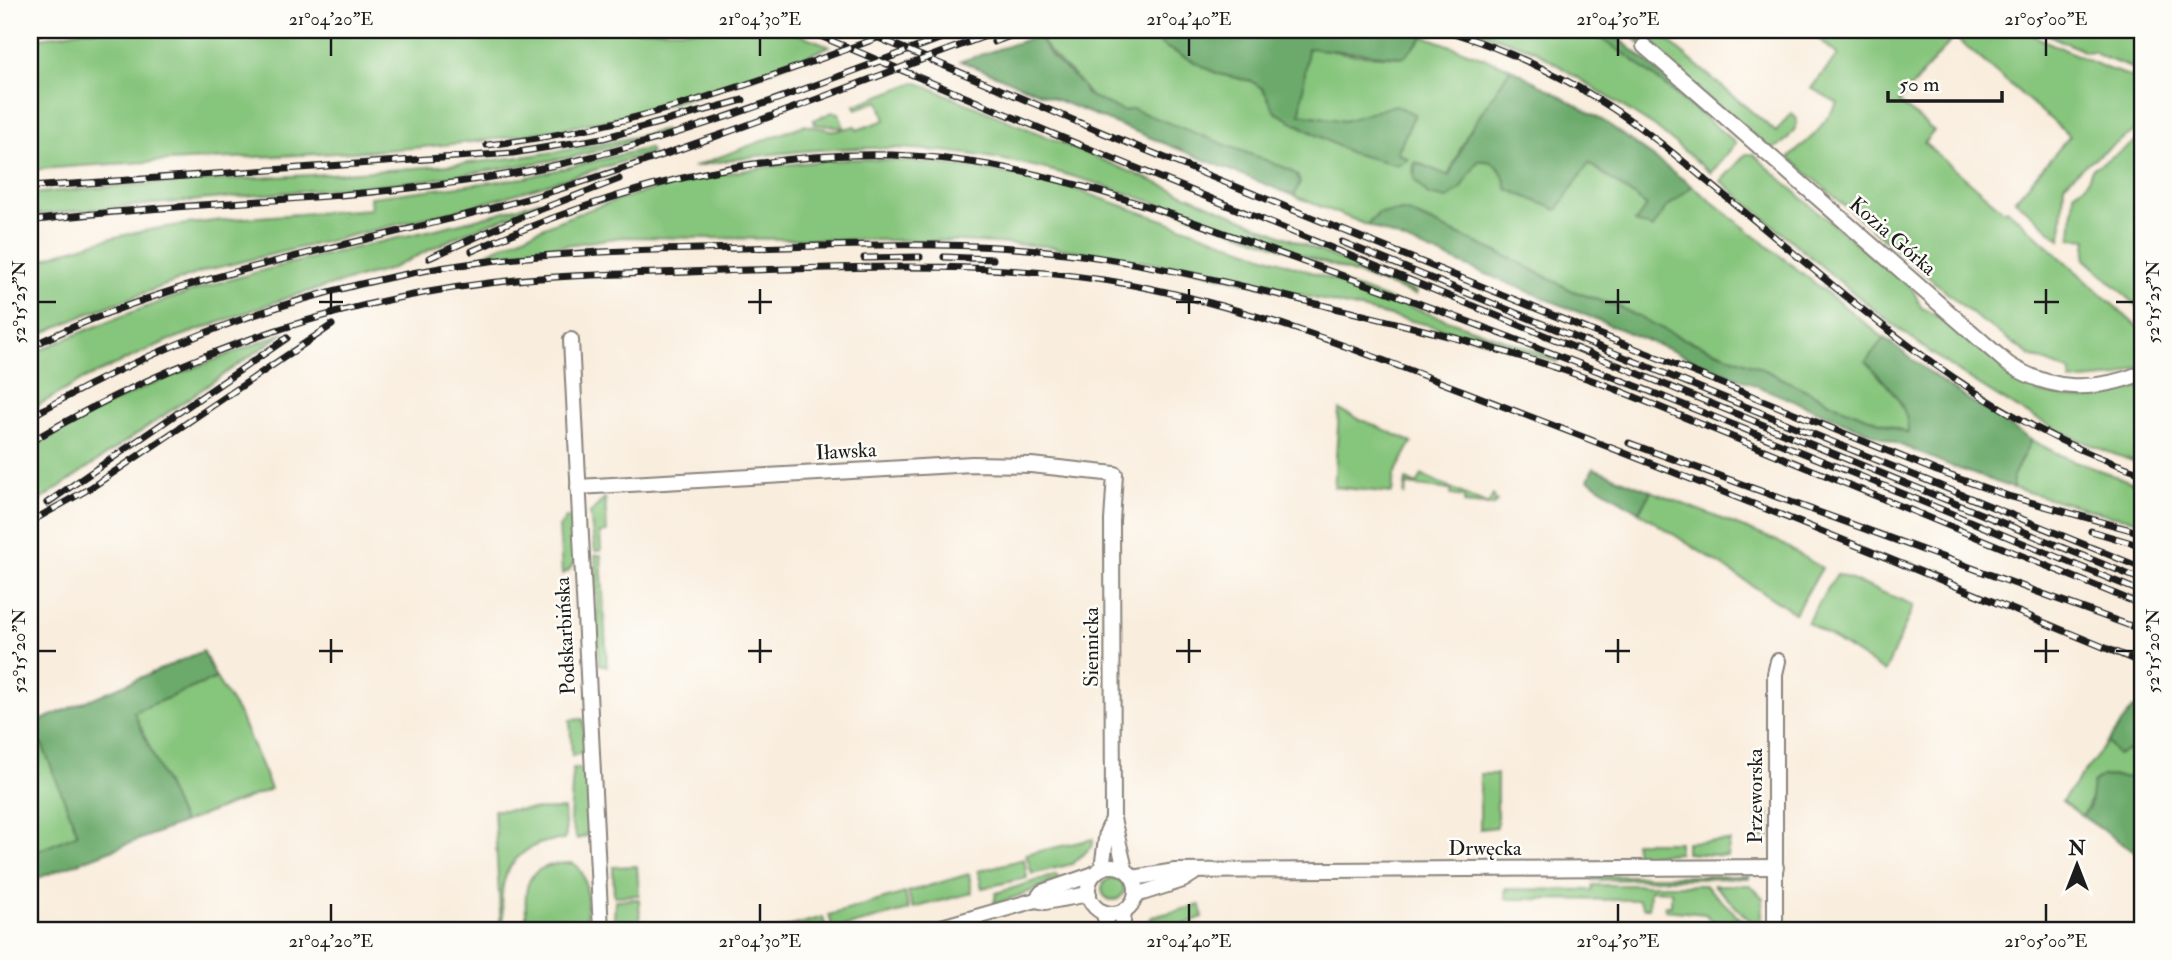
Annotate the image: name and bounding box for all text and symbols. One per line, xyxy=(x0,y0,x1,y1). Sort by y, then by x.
text: 21°04'20"E xyxy=(289,8,373,31)
text: 21°04'30"E xyxy=(719,8,801,31)
text: 21°04'40"E xyxy=(1146,8,1232,31)
text: 21°04'50"E xyxy=(1576,8,1660,31)
text: 21°05'00"E xyxy=(2005,8,2088,31)
scale bar xyxy=(1888,60,2002,104)
text: 50 m xyxy=(1899,71,1940,98)
street label: Kozia Górka xyxy=(1843,191,1942,282)
text: 52°15'25"N xyxy=(8,260,31,344)
text: 52°15'25"N xyxy=(2142,260,2165,344)
street label: Iławska xyxy=(815,436,878,467)
street label: Podskarbińska xyxy=(549,576,582,696)
street label: Siennicka xyxy=(1078,607,1105,687)
text: 52°15'20"N xyxy=(8,609,31,693)
text: 52°15'20"N xyxy=(2142,609,2165,693)
street label: Przeworska xyxy=(1742,748,1769,844)
north arrow xyxy=(2042,830,2112,900)
street label: Drwęcka xyxy=(1448,835,1522,862)
text: N xyxy=(2067,837,2086,861)
text: 21°04'20"E xyxy=(289,930,373,953)
text: 21°04'30"E xyxy=(719,930,801,953)
text: 21°04'40"E xyxy=(1146,930,1232,953)
text: 21°04'50"E xyxy=(1576,930,1660,953)
text: 21°05'00"E xyxy=(2005,930,2088,953)

